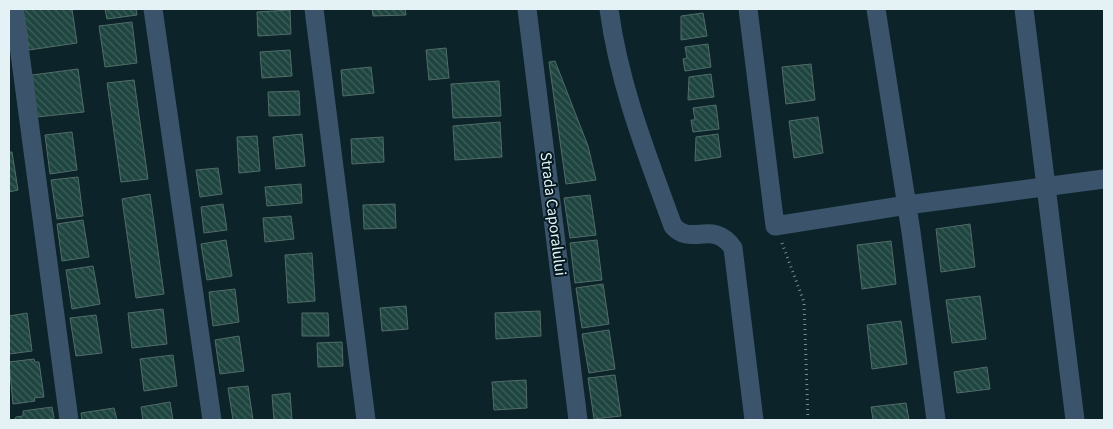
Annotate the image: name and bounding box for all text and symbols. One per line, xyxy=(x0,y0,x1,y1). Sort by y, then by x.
street label: Strada Caporalului xyxy=(534,151,572,277)

